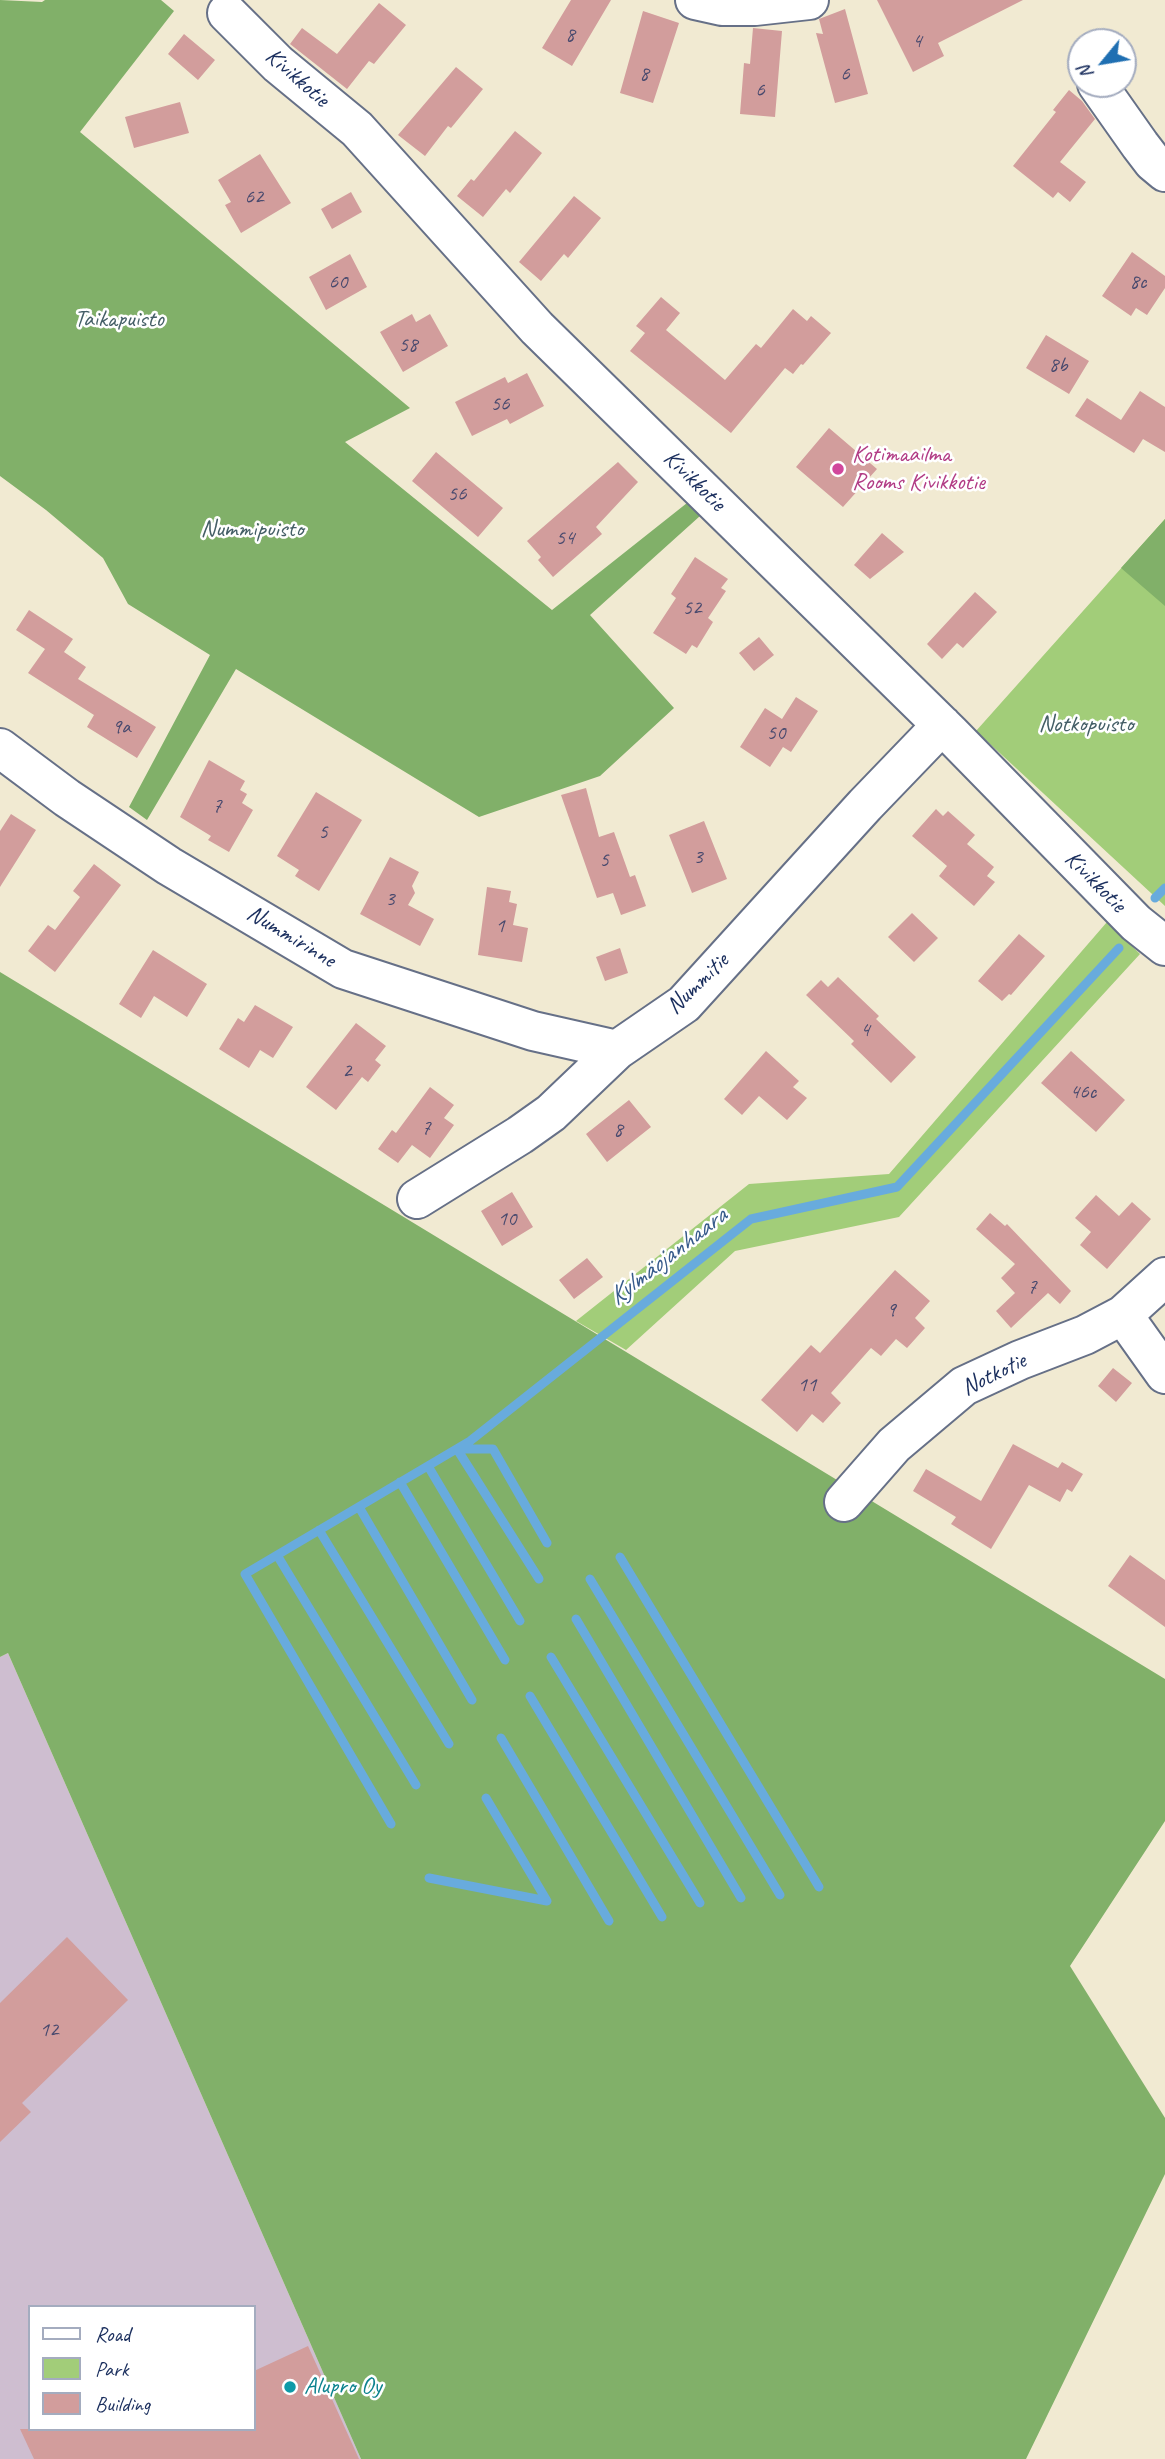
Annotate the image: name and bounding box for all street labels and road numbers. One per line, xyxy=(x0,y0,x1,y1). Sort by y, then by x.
street label: Kivikkotie xyxy=(259,42,335,114)
street label: Kivikkotie xyxy=(657,444,731,518)
street label: Kivikkotie xyxy=(1058,845,1132,919)
street label: Nummirinne xyxy=(241,899,341,975)
street label: Nummitie xyxy=(661,947,735,1021)
street label: Notkotie xyxy=(957,1347,1031,1403)

